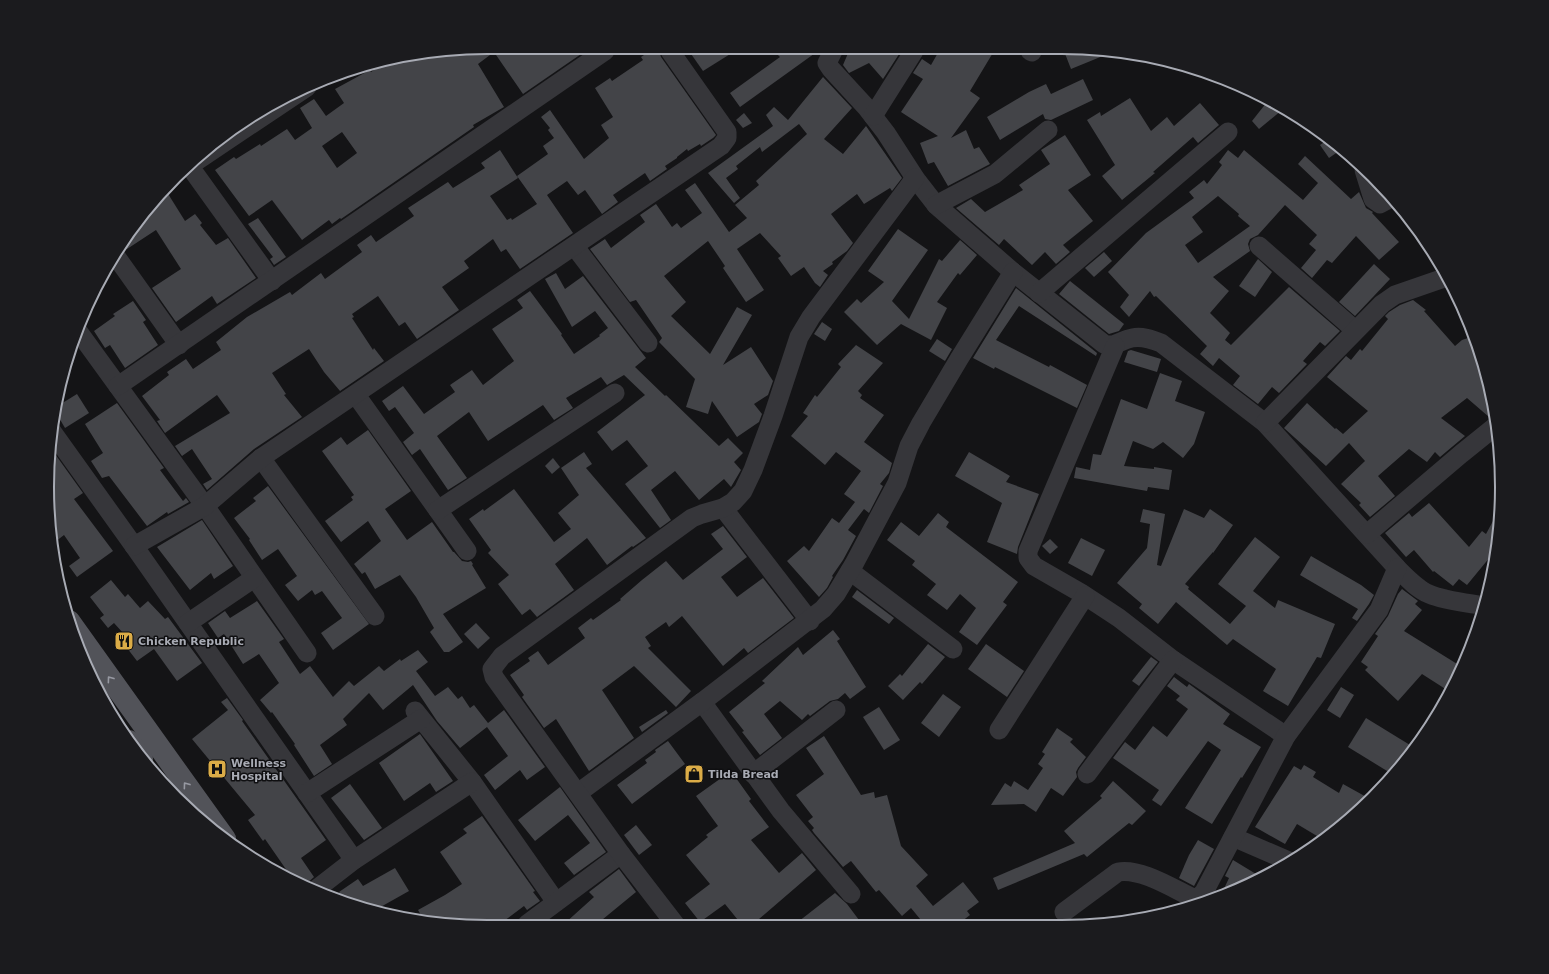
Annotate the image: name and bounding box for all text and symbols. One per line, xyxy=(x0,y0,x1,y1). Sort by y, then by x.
restaurant icon: Chicken Republic xyxy=(113,630,135,652)
place label: Chicken Republic xyxy=(138,635,244,648)
one-way arrow xyxy=(107,676,115,683)
place label: Wellness Hospital xyxy=(231,757,287,783)
hospital icon: Wellness Hospital xyxy=(206,758,228,780)
shop icon: Tilda Bread xyxy=(683,763,705,785)
place label: Tilda Bread xyxy=(708,768,779,781)
one-way arrow xyxy=(183,782,191,789)

